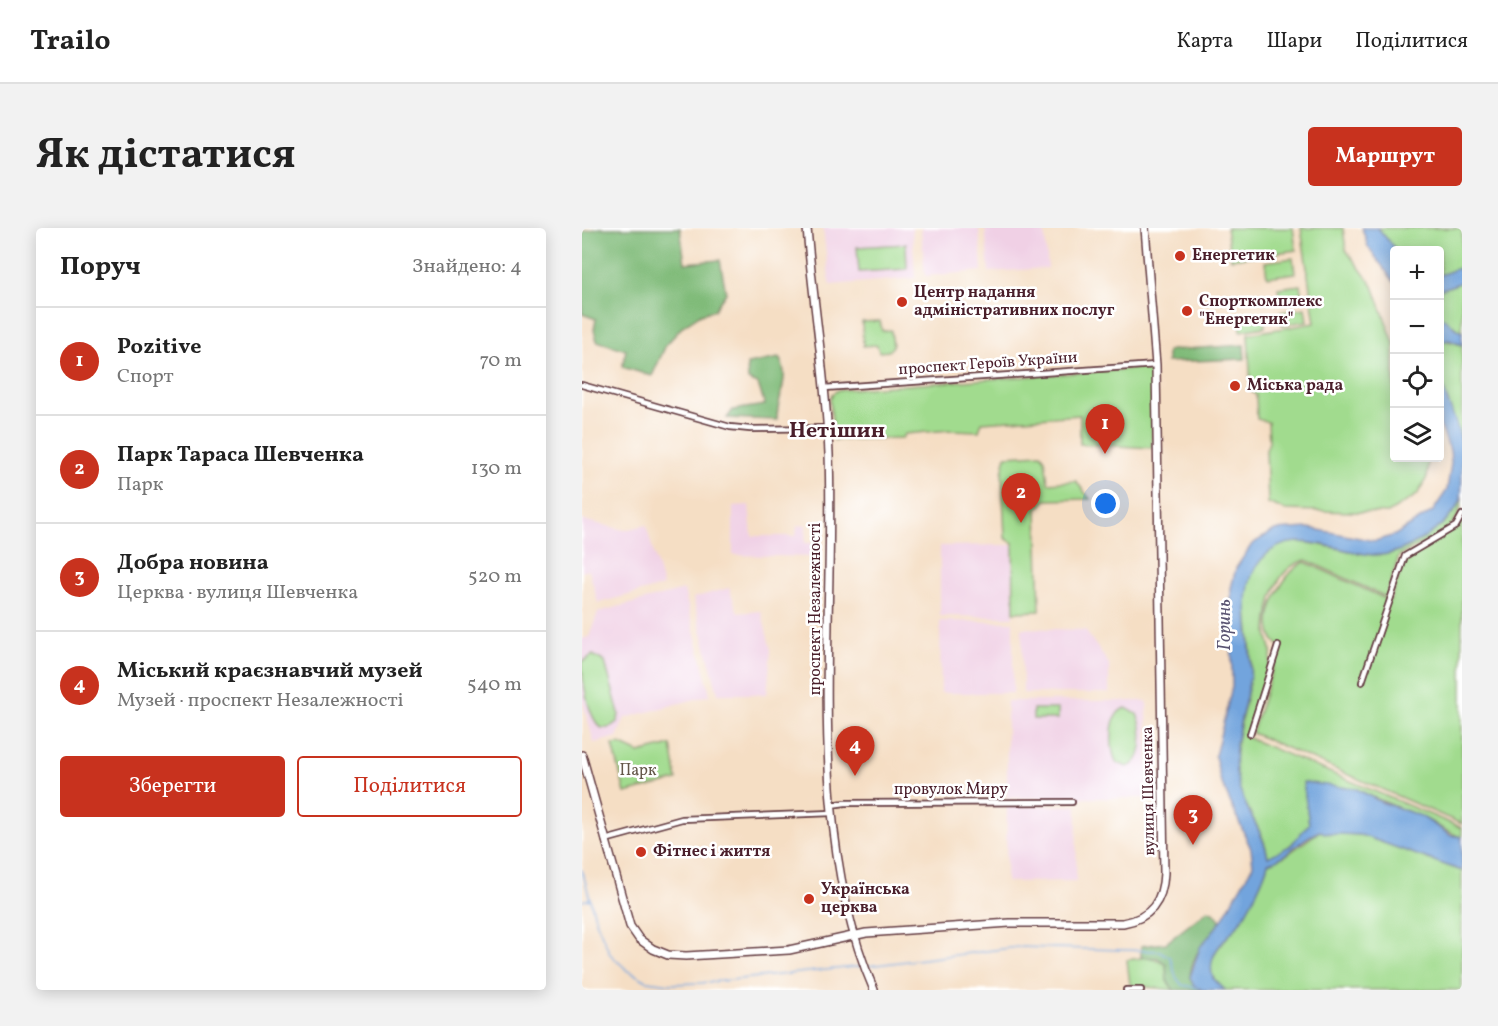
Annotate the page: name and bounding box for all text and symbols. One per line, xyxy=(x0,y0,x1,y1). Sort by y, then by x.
text: Trailo xyxy=(30,22,111,61)
text: Карта xyxy=(1176,27,1233,56)
text: Шари xyxy=(1266,27,1322,56)
text: Поділитися xyxy=(1355,27,1468,56)
text: Як дістатися xyxy=(36,127,296,186)
button: Маршрут xyxy=(1308,127,1462,186)
place label: Енергетик xyxy=(1192,245,1275,267)
map controls xyxy=(1390,246,1444,462)
button: + xyxy=(1390,246,1444,300)
text: Поруч xyxy=(60,249,141,285)
marker: Енергетик xyxy=(1173,249,1187,263)
text: Знайдено: 4 xyxy=(412,253,522,281)
place label: Центр надання адміністративних послуг xyxy=(914,282,1115,322)
place label: Спорткомплекс "Енергетик" xyxy=(1199,291,1323,331)
marker: Центр надання адміністративних послуг xyxy=(895,295,909,309)
button: − xyxy=(1390,300,1444,354)
marker: Спорткомплекс "Енергетик" xyxy=(1180,304,1194,318)
text: Pozitive xyxy=(117,332,201,363)
text: 1 xyxy=(75,347,84,375)
text: 70 m xyxy=(479,347,522,375)
street label: проспект Героїв України xyxy=(898,347,1078,381)
button: locate xyxy=(1390,354,1444,408)
text: Спорт xyxy=(117,363,174,391)
place label: Міська рада xyxy=(1247,375,1343,397)
marker: Міська рада xyxy=(1228,379,1242,393)
pin: 1 xyxy=(1086,404,1124,454)
button: layers xyxy=(1390,408,1444,462)
district label: Нетішин xyxy=(789,416,885,447)
text: Парк Тараса Шевченка xyxy=(117,440,364,471)
text: 2 xyxy=(74,455,85,483)
text: 130 m xyxy=(471,455,522,483)
text: Парк xyxy=(117,471,163,499)
pin: 2 xyxy=(1002,474,1040,523)
your location xyxy=(1091,489,1120,518)
street label: проспект Незалежності xyxy=(805,522,827,695)
text: Добра новина xyxy=(117,548,269,579)
text: 3 xyxy=(74,563,85,591)
text: 520 m xyxy=(468,563,522,591)
text: Церква · вулиця Шевченка xyxy=(117,579,358,607)
water label: Горинь xyxy=(1213,599,1238,651)
text: Міський краєзнавчий музей xyxy=(117,656,423,687)
text: 4 xyxy=(73,671,86,699)
text: 540 m xyxy=(467,671,522,699)
text: Музей · проспект Незалежності xyxy=(117,687,404,715)
pin: 4 xyxy=(836,726,874,776)
street label: вулиця Шевченка xyxy=(1137,726,1161,856)
button: Зберегти xyxy=(60,756,285,817)
button: Поділитися xyxy=(297,756,522,817)
park label: Парк xyxy=(619,760,657,782)
street label: провулок Миру xyxy=(894,779,1008,801)
pin: 3 xyxy=(1174,796,1212,845)
place label: Фітнес і життя xyxy=(653,841,770,863)
marker: Фітнес і життя xyxy=(634,845,648,859)
place label: Українська церква xyxy=(821,879,910,919)
marker: Українська церква xyxy=(802,892,816,906)

